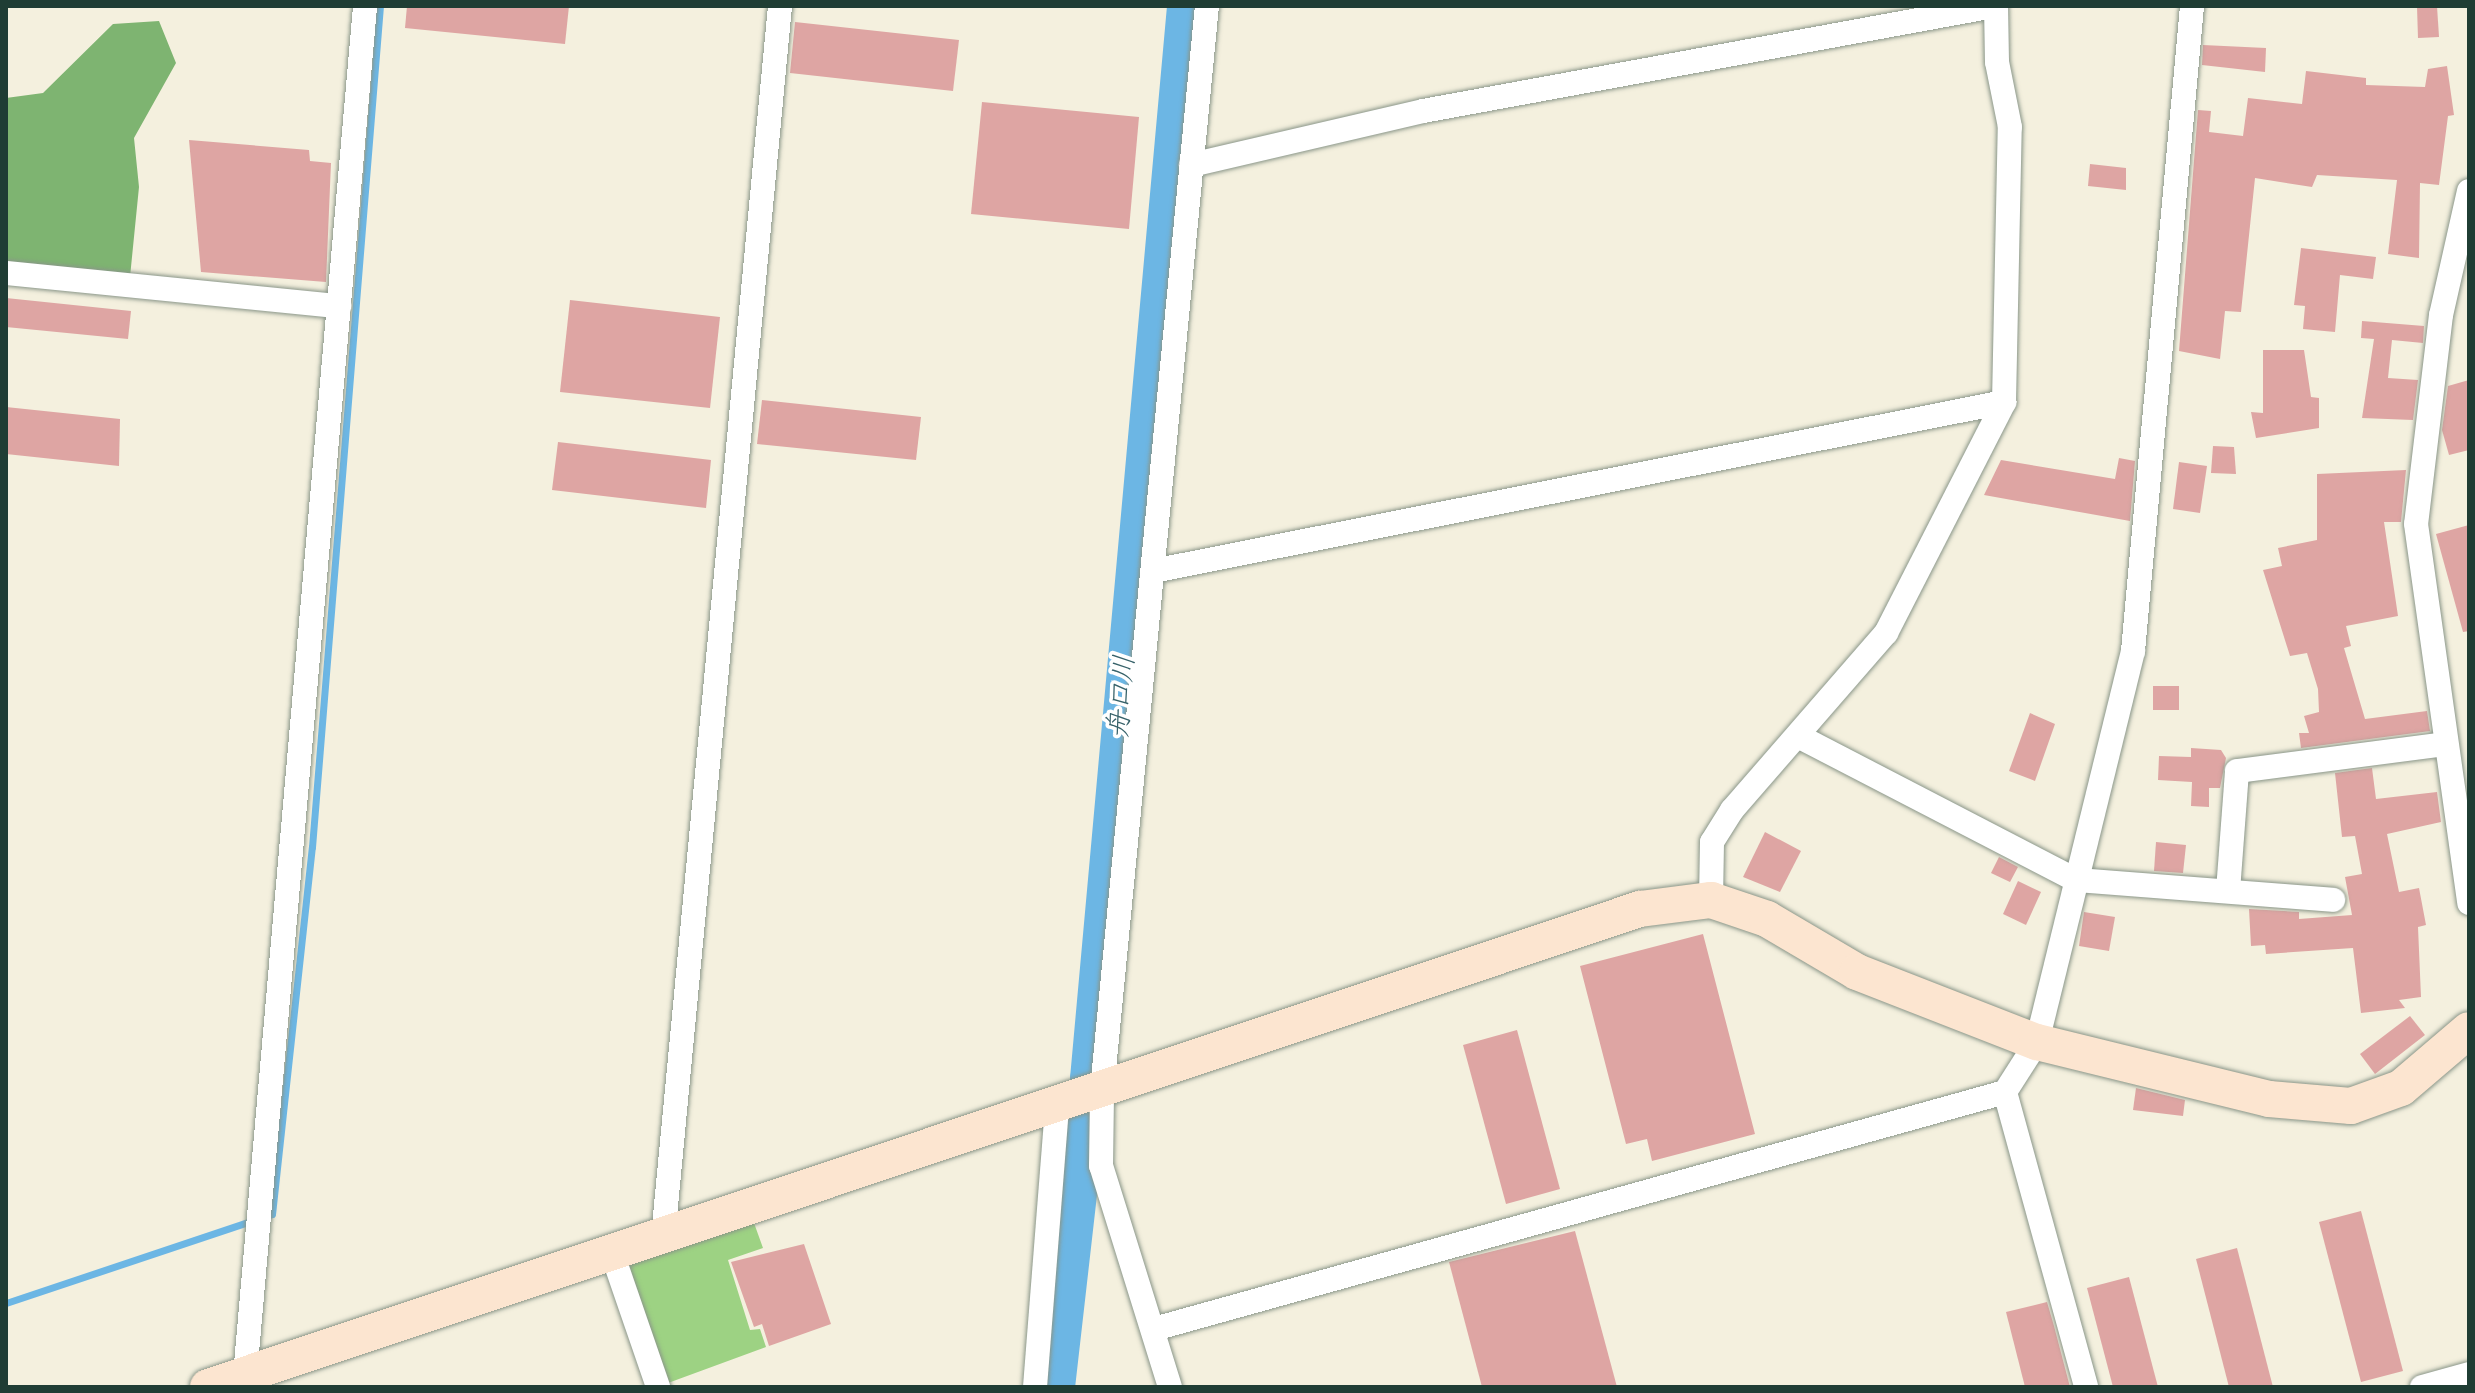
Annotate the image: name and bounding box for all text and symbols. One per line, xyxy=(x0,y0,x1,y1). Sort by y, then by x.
water label: 舟口川 xyxy=(1105,654,1145,740)

